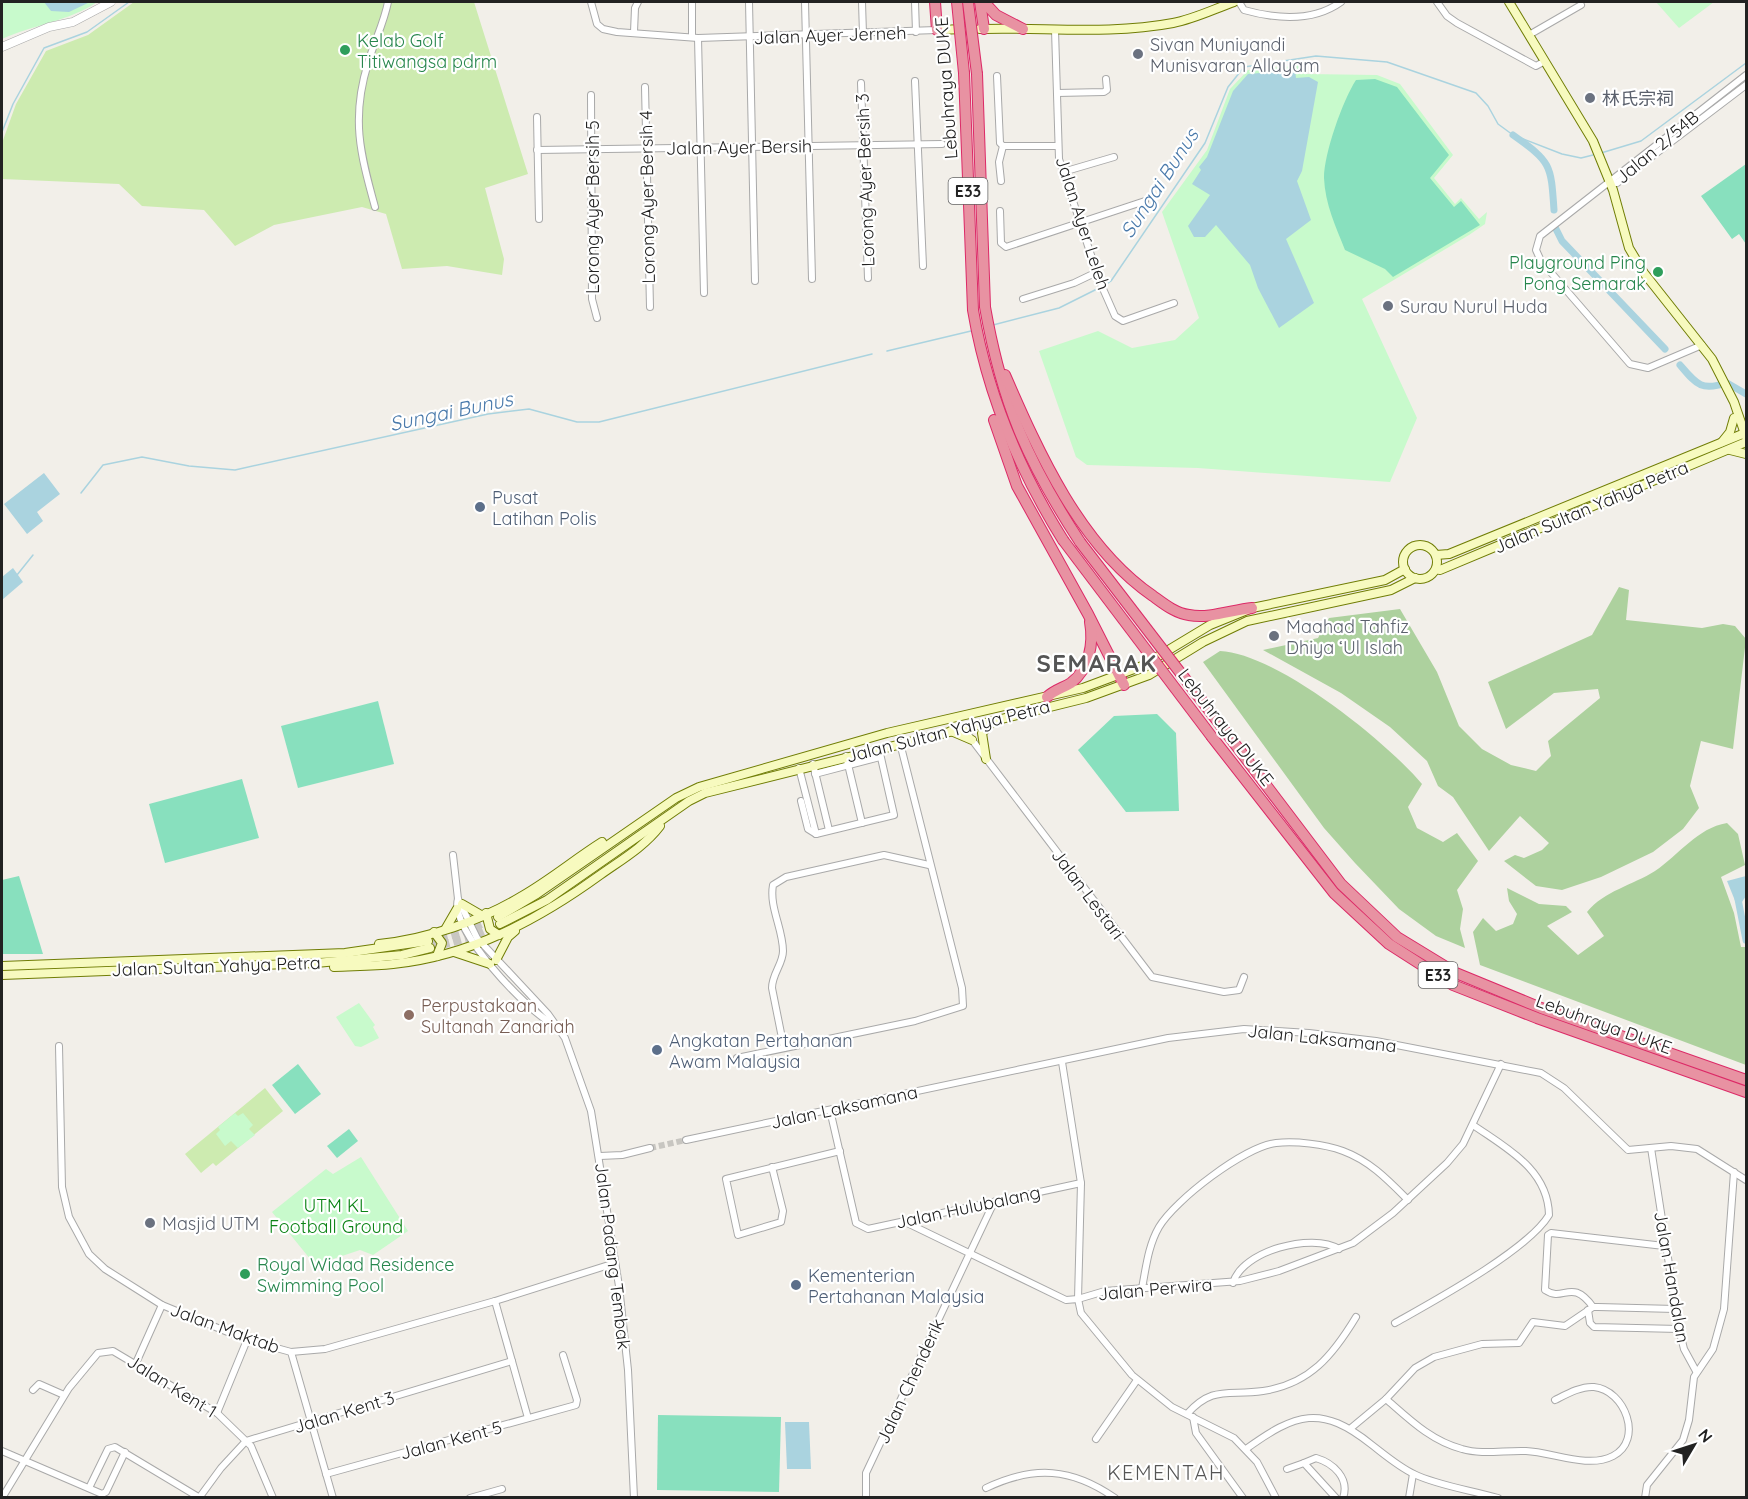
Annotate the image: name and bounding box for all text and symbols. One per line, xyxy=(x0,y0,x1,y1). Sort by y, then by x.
street label: Lebuhraya DUKE xyxy=(930,16,962,160)
street label: Jalan Ayer Jerneh xyxy=(753,21,907,49)
place label: Kelab Golf Titiwangsa pdrm xyxy=(357,29,497,73)
place label: Sivan Muniyandi Munisvaran Allayam xyxy=(1150,33,1320,77)
marker: Kelab Golf Titiwangsa pdrm xyxy=(338,43,352,57)
marker: Sivan Muniyandi Munisvaran Allayam xyxy=(1131,47,1145,61)
place label: 林氏宗祠 xyxy=(1602,87,1674,110)
marker: 林氏宗祠 xyxy=(1583,91,1597,105)
street label: Lorong Ayer Bersih 3 xyxy=(850,93,880,267)
street label: Jalan 2/54B xyxy=(1611,105,1703,189)
street label: Lorong Ayer Bersih 4 xyxy=(634,110,660,284)
street label: Lorong Ayer Bersih 5 xyxy=(581,120,604,294)
water label: Sungai Bunus xyxy=(1114,122,1204,242)
street label: Jalan Ayer Bersih xyxy=(666,134,812,160)
street label: Jalan Ayer Leleh xyxy=(1051,153,1115,293)
road number: E33 xyxy=(948,178,988,204)
place label: Playground Ping Pong Semarak xyxy=(1509,251,1646,295)
marker: Playground Ping Pong Semarak xyxy=(1651,265,1665,279)
place label: Surau Nurul Huda xyxy=(1400,295,1548,318)
marker: Surau Nurul Huda xyxy=(1381,299,1395,313)
water label: Sungai Bunus xyxy=(387,385,516,436)
street label: Jalan Sultan Yahya Petra xyxy=(1490,456,1692,558)
place label: Pusat Latihan Polis xyxy=(492,486,597,530)
marker: Pusat Latihan Polis xyxy=(473,500,487,514)
place label: Maahad Tahfiz Dhiya ‘Ul Islah xyxy=(1286,615,1409,659)
marker: Maahad Tahfiz Dhiya ‘Ul Islah xyxy=(1267,629,1281,643)
district label: SEMARAK xyxy=(1036,648,1158,678)
street label: Lebuhraya DUKE xyxy=(1173,664,1279,790)
street label: Jalan Sultan Yahya Petra xyxy=(844,695,1052,767)
street label: Jalan Lestari xyxy=(1046,844,1130,944)
street label: Jalan Sultan Yahya Petra xyxy=(111,951,321,981)
road number: E33 xyxy=(1418,962,1458,988)
street label: Lebuhraya DUKE xyxy=(1533,989,1675,1059)
place label: Perpustakaan Sultanah Zanariah xyxy=(421,994,575,1038)
marker: Perpustakaan Sultanah Zanariah xyxy=(402,1008,416,1022)
street label: Jalan Laksamana xyxy=(1246,1019,1398,1057)
place label: Angkatan Pertahanan Awam Malaysia xyxy=(669,1029,853,1073)
marker: Angkatan Pertahanan Awam Malaysia xyxy=(650,1043,664,1057)
street label: Jalan Laksamana xyxy=(768,1080,920,1134)
street label: Jalan Padang Tembak xyxy=(590,1161,636,1351)
street label: Jalan Hulubalang xyxy=(893,1180,1043,1234)
park label: UTM KL Football Ground xyxy=(269,1194,403,1238)
street label: Jalan Handalan xyxy=(1649,1209,1695,1345)
place label: Masjid UTM xyxy=(162,1212,259,1235)
marker: Masjid UTM xyxy=(143,1216,157,1230)
place label: Royal Widad Residence Swimming Pool xyxy=(257,1253,454,1297)
place label: Kementerian Pertahanan Malaysia xyxy=(808,1264,985,1308)
marker: Royal Widad Residence Swimming Pool xyxy=(238,1267,252,1281)
street label: Jalan Perwira xyxy=(1097,1273,1213,1305)
marker: Kementerian Pertahanan Malaysia xyxy=(789,1278,803,1292)
street label: Jalan Maktab xyxy=(167,1298,283,1358)
street label: Jalan Chenderik xyxy=(871,1315,949,1447)
street label: Jalan Kent 1 xyxy=(123,1349,221,1423)
street label: Jalan Kent 3 xyxy=(291,1386,397,1438)
street label: Jalan Kent 5 xyxy=(397,1415,505,1465)
north arrow xyxy=(1664,1415,1724,1475)
text: N xyxy=(1694,1425,1717,1446)
district label: KEMENTAH xyxy=(1107,1460,1225,1485)

